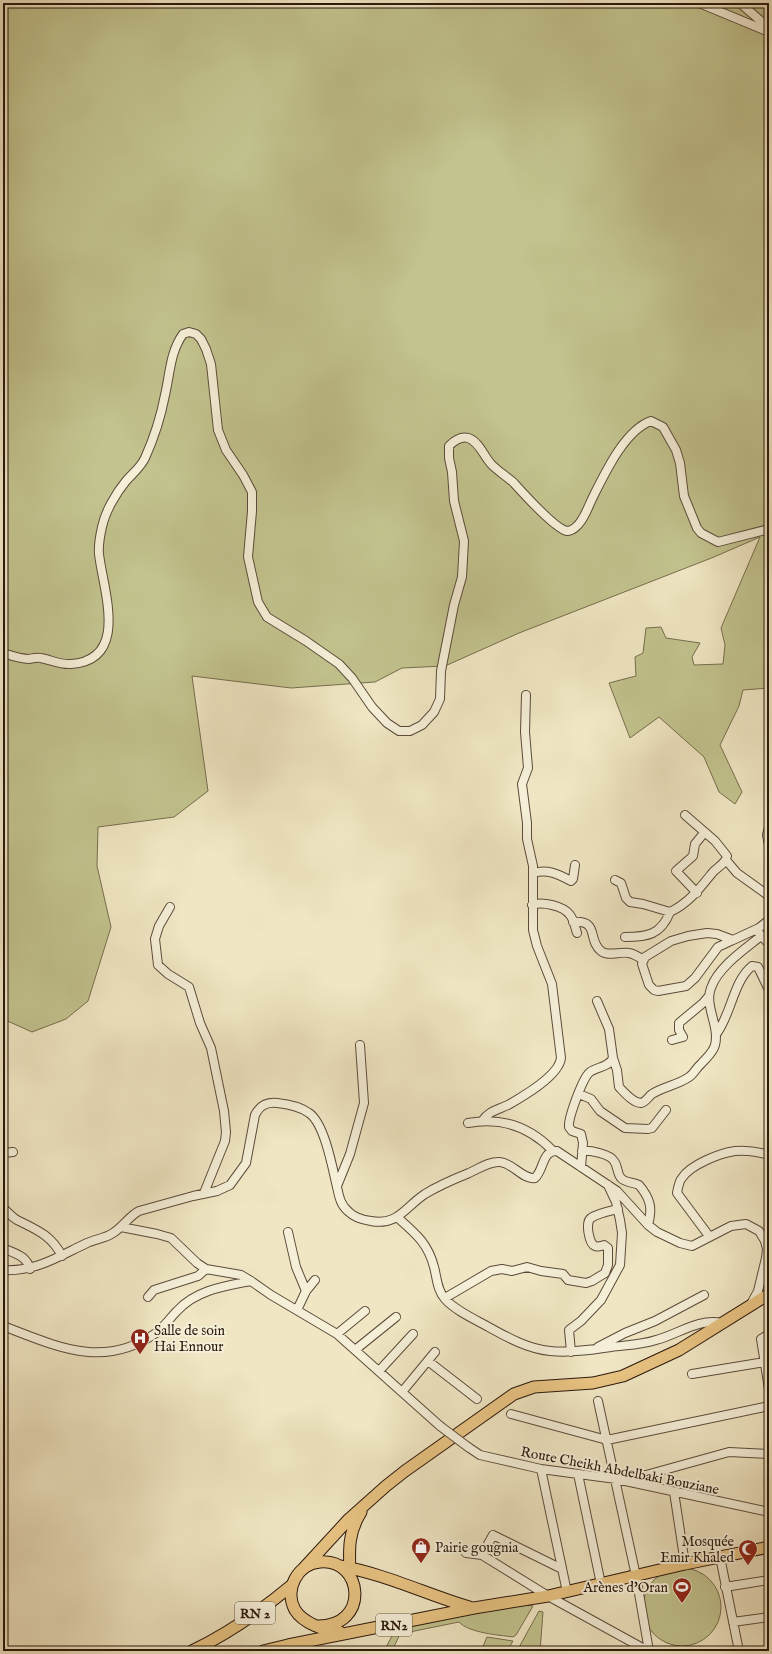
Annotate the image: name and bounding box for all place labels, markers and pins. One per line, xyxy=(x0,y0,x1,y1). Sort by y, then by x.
place label: Salle de soin Hai Ennour xyxy=(154,1322,225,1356)
hospital icon: Salle de soin Hai Ennour xyxy=(129,1327,151,1355)
place label: Mosquée Emir Khaled xyxy=(660,1533,735,1567)
shop icon: Pairie gougnia xyxy=(410,1536,432,1564)
mosque icon: Mosquée Emir Khaled xyxy=(737,1538,759,1566)
place label: Pairie gougnia xyxy=(435,1539,519,1557)
sports icon: Arènes d'Oran xyxy=(671,1576,693,1604)
place label: Arènes d'Oran xyxy=(583,1579,669,1597)

